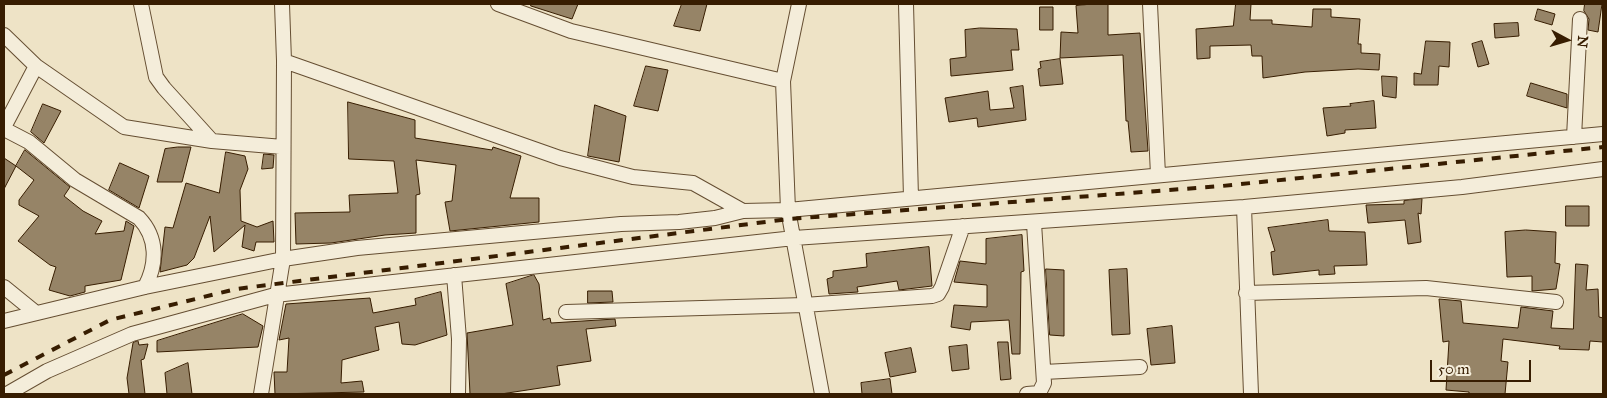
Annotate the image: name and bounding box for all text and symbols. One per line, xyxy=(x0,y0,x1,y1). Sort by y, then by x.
north arrow xyxy=(1542,15,1592,65)
text: N xyxy=(1573,35,1591,48)
scale bar xyxy=(1432,350,1533,382)
text: 50 m xyxy=(1438,360,1470,378)

